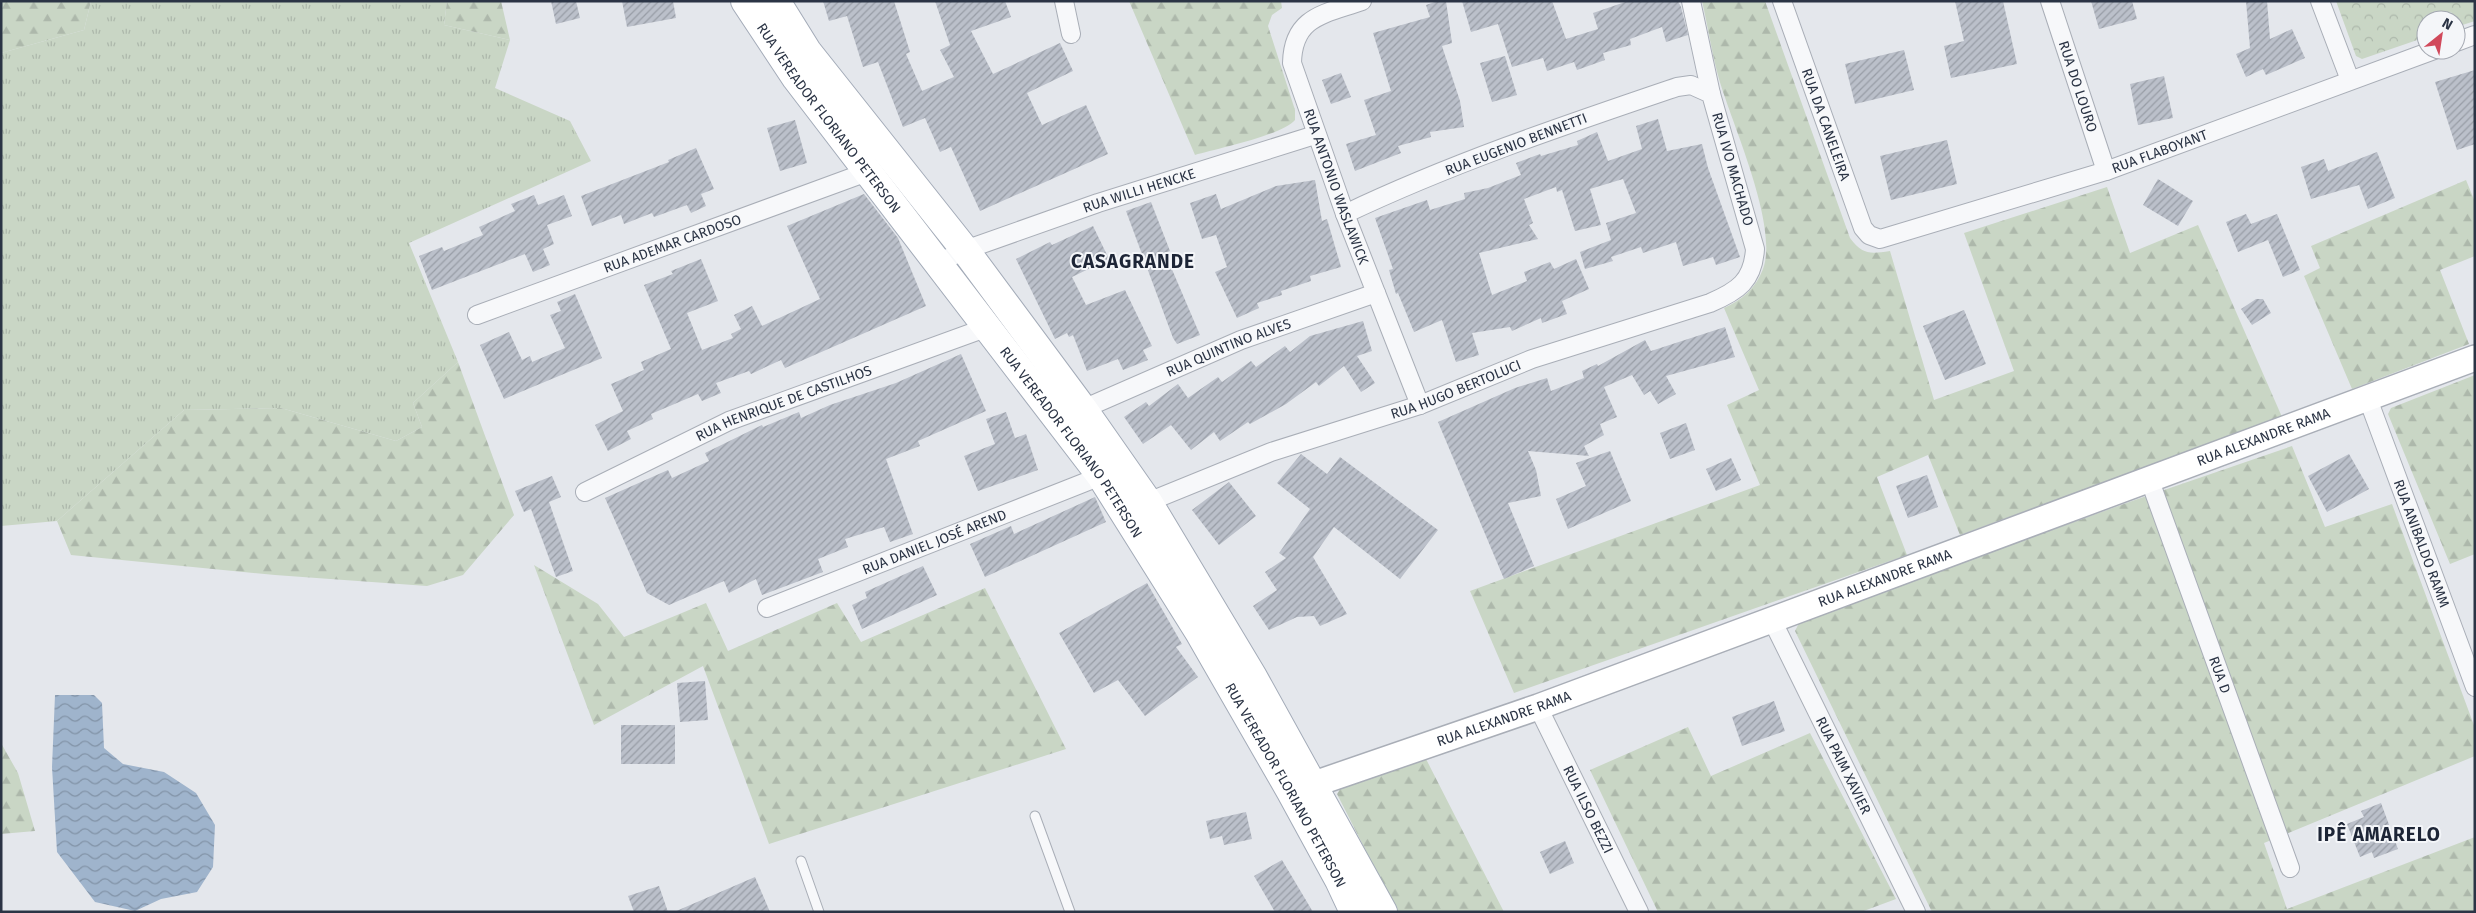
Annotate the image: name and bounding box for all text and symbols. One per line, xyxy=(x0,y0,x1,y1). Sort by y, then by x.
north arrow xyxy=(2416,10,2466,60)
text: N xyxy=(2439,14,2456,34)
street label: RUA VEREADOR FLORIANO PETERSON xyxy=(753,20,904,216)
street label: RUA DO LOURO xyxy=(2055,39,2101,134)
street label: RUA DA CANELEIRA xyxy=(1798,66,1853,183)
street label: RUA ANTONIO WASLAWICK xyxy=(1300,106,1372,268)
street label: RUA EUGENIO BENNETTI xyxy=(1443,110,1590,179)
street label: RUA IVO MACHADO xyxy=(1708,110,1757,228)
street label: RUA FLABOYANT xyxy=(2109,126,2211,177)
street label: RUA WILLI HENCKE xyxy=(1081,165,1198,217)
street label: RUA ADEMAR CARDOSO xyxy=(601,211,744,277)
district label: CASAGRANDE xyxy=(1071,250,1195,273)
street label: RUA QUINTINO ALVES xyxy=(1164,315,1294,381)
street label: RUA VEREADOR FLORIANO PETERSON xyxy=(996,344,1146,541)
street label: RUA HUGO BERTOLUCI xyxy=(1389,356,1524,423)
street label: RUA HENRIQUE DE CASTILHOS xyxy=(693,362,874,445)
street label: RUA ALEXANDRE RAMA xyxy=(2194,405,2333,470)
street label: RUA ANIBALDO RAMM xyxy=(2390,477,2453,610)
street label: RUA DANIEL JOSÉ AREND xyxy=(860,506,1009,578)
street label: RUA ALEXANDRE RAMA xyxy=(1816,546,1954,611)
street label: RUA D xyxy=(2205,654,2234,696)
street label: RUA VEREADOR FLORIANO PETERSON xyxy=(1221,680,1349,890)
street label: RUA ALEXANDRE RAMA xyxy=(1435,687,1573,750)
street label: RUA PAIM XAVIER xyxy=(1812,714,1875,818)
street label: RUA ILSO BEZZI xyxy=(1559,763,1617,856)
district label: IPÊ AMARELO xyxy=(2317,822,2441,846)

